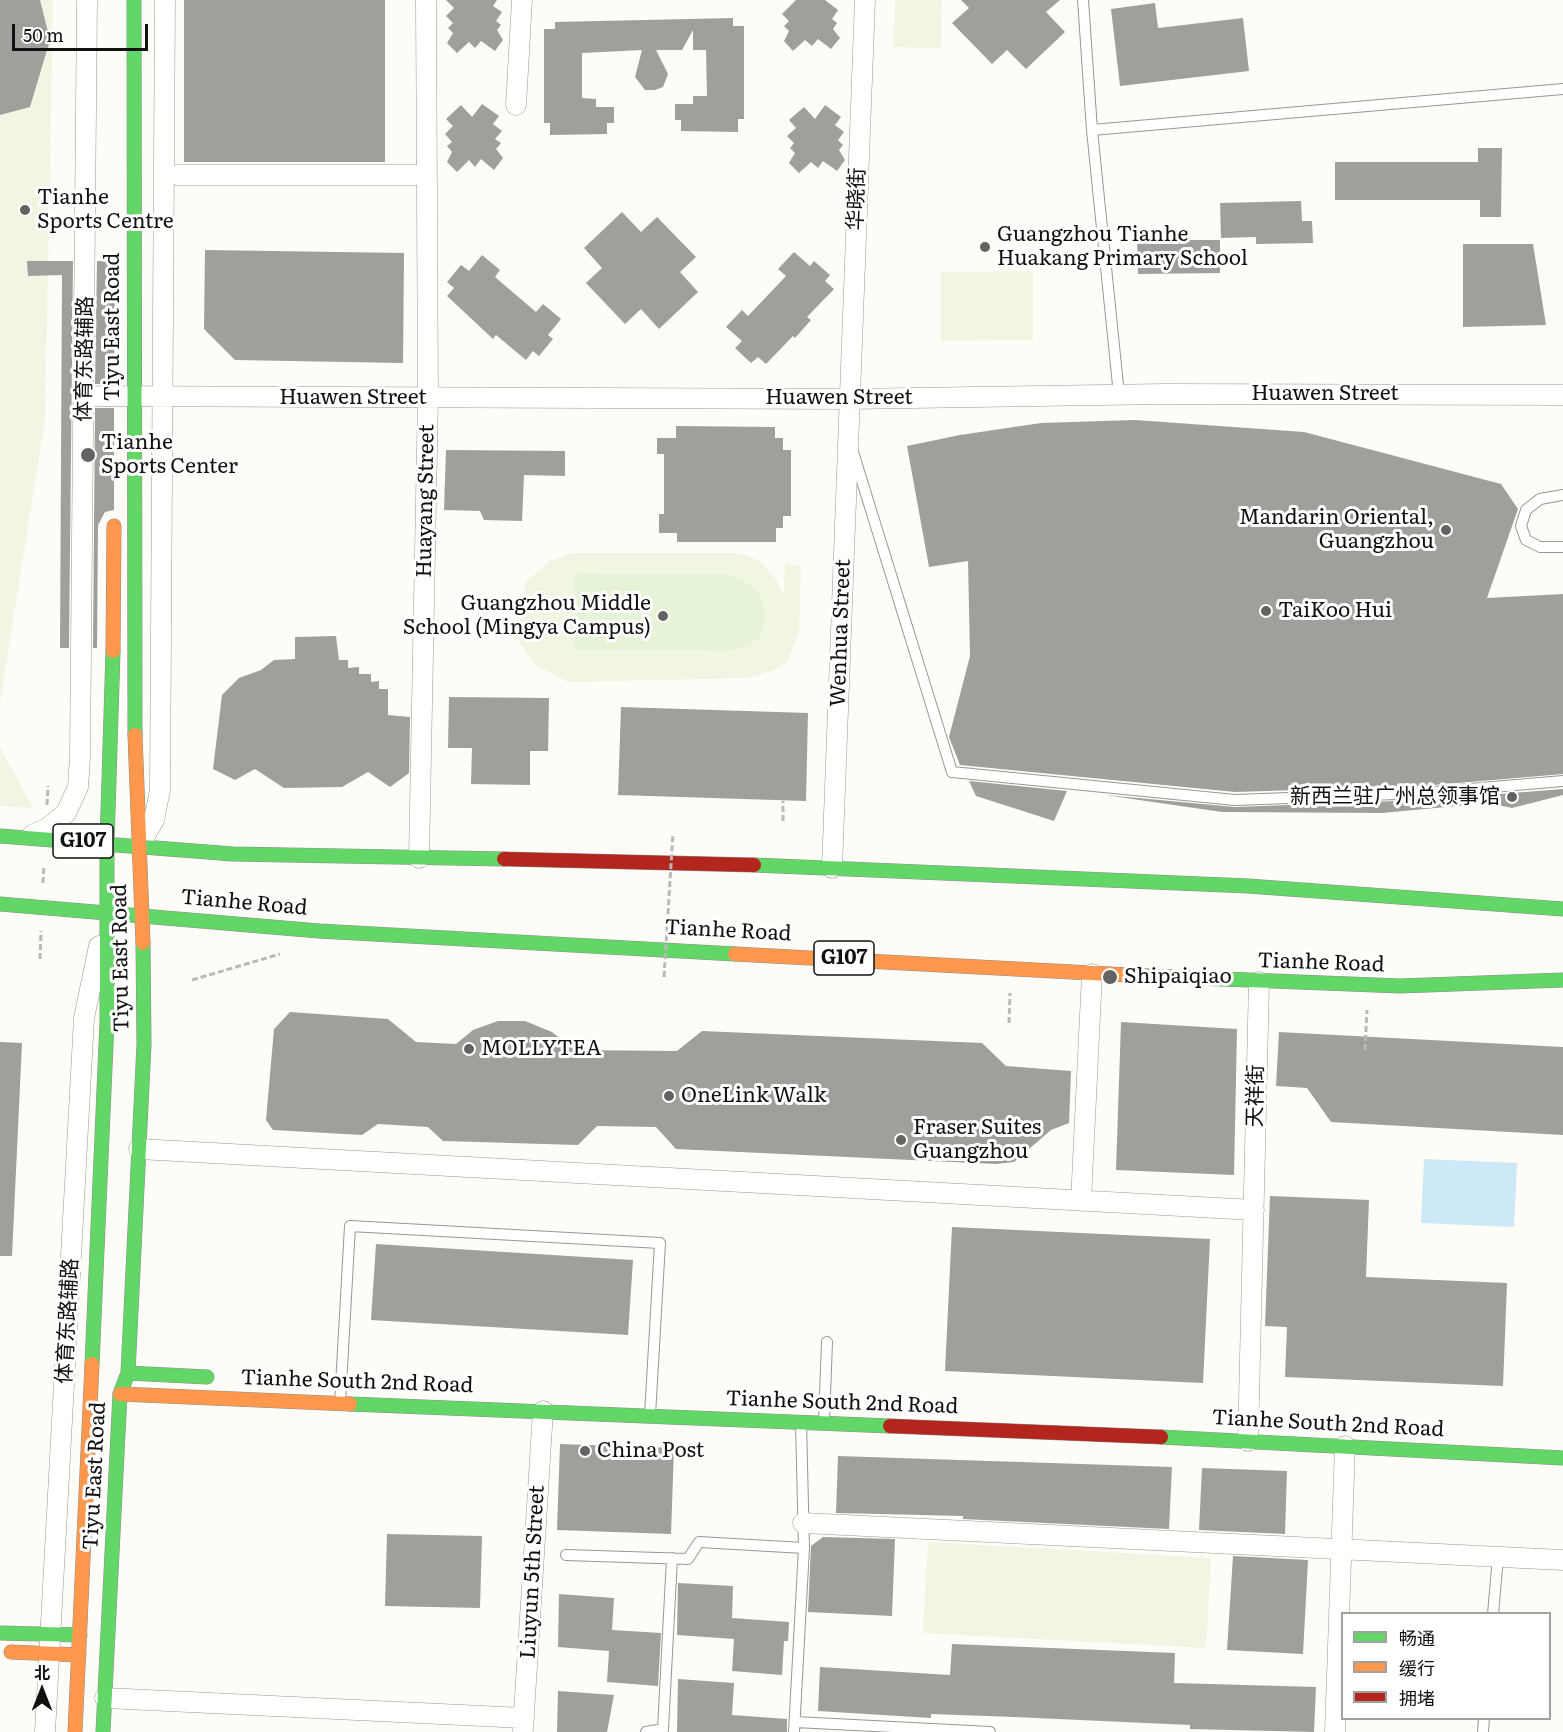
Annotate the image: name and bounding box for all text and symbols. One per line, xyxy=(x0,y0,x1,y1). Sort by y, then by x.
scale bar xyxy=(15,12,152,50)
text: 50 m xyxy=(23,21,64,48)
street label: 华晓街 xyxy=(843,167,871,231)
place label: Tianhe Sports Centre xyxy=(37,185,174,235)
marker: Tianhe Sports Centre xyxy=(18,203,32,217)
place label: Guangzhou Tianhe Huakang Primary School xyxy=(997,222,1248,272)
marker: Guangzhou Tianhe Huakang Primary School xyxy=(978,240,992,254)
street label: Tiyu East Road xyxy=(100,253,126,401)
street label: 体育东路辅路 xyxy=(71,296,99,422)
street label: Huawen Street xyxy=(1251,381,1399,407)
street label: Huawen Street xyxy=(279,385,427,411)
street label: Huawen Street xyxy=(765,385,913,411)
street label: Huayang Street xyxy=(412,424,440,578)
place label: Tianhe Sports Center xyxy=(101,430,238,480)
marker: Tianhe Sports Center xyxy=(79,446,97,464)
place label: Mandarin Oriental, Guangzhou xyxy=(1239,505,1434,555)
marker: Mandarin Oriental, Guangzhou xyxy=(1439,523,1453,537)
street label: Wenhua Street xyxy=(826,559,856,707)
place label: Guangzhou Middle School (Mingya Campus) xyxy=(403,591,651,641)
place label: TaiKoo Hui xyxy=(1278,598,1392,624)
marker: TaiKoo Hui xyxy=(1259,604,1273,618)
marker: Guangzhou Middle School (Mingya Campus) xyxy=(656,609,670,623)
place label: 新西兰驻广州总领事馆 xyxy=(1290,784,1500,810)
marker: 新西兰驻广州总领事馆 xyxy=(1505,790,1519,804)
road number: G107 xyxy=(53,824,113,858)
street label: Tiyu East Road xyxy=(107,883,135,1033)
street label: Tianhe Road xyxy=(180,885,308,921)
street label: Tianhe Road xyxy=(664,915,792,947)
road number: G107 xyxy=(814,941,874,975)
street label: Tianhe Road xyxy=(1257,948,1385,978)
place label: Shipaiqiao xyxy=(1124,964,1232,990)
marker: Shipaiqiao xyxy=(1101,968,1119,986)
place label: MOLLYTEA xyxy=(481,1036,601,1062)
marker: MOLLYTEA xyxy=(462,1042,476,1056)
street label: 天祥街 xyxy=(1243,1064,1269,1128)
place label: OneLink Walk xyxy=(681,1083,827,1109)
marker: OneLink Walk xyxy=(662,1089,676,1103)
place label: Fraser Suites Guangzhou xyxy=(913,1115,1041,1165)
marker: Fraser Suites Guangzhou xyxy=(894,1133,908,1147)
street label: 体育东路辅路 xyxy=(52,1257,84,1385)
street label: Tianhe South 2nd Road xyxy=(240,1365,474,1399)
street label: Tianhe South 2nd Road xyxy=(725,1386,959,1420)
street label: Tiyu East Road xyxy=(79,1401,111,1551)
street label: Tianhe South 2nd Road xyxy=(1211,1405,1445,1443)
place label: China Post xyxy=(597,1438,704,1464)
marker: China Post xyxy=(578,1444,592,1458)
street label: Liuyun 5th Street xyxy=(516,1485,550,1659)
legend xyxy=(1341,1612,1551,1720)
text: 畅通 xyxy=(1399,1624,1435,1651)
text: 缓行 xyxy=(1399,1654,1435,1681)
north arrow xyxy=(12,1660,72,1720)
text: 北 xyxy=(34,1660,50,1684)
text: 拥堵 xyxy=(1399,1684,1435,1711)

